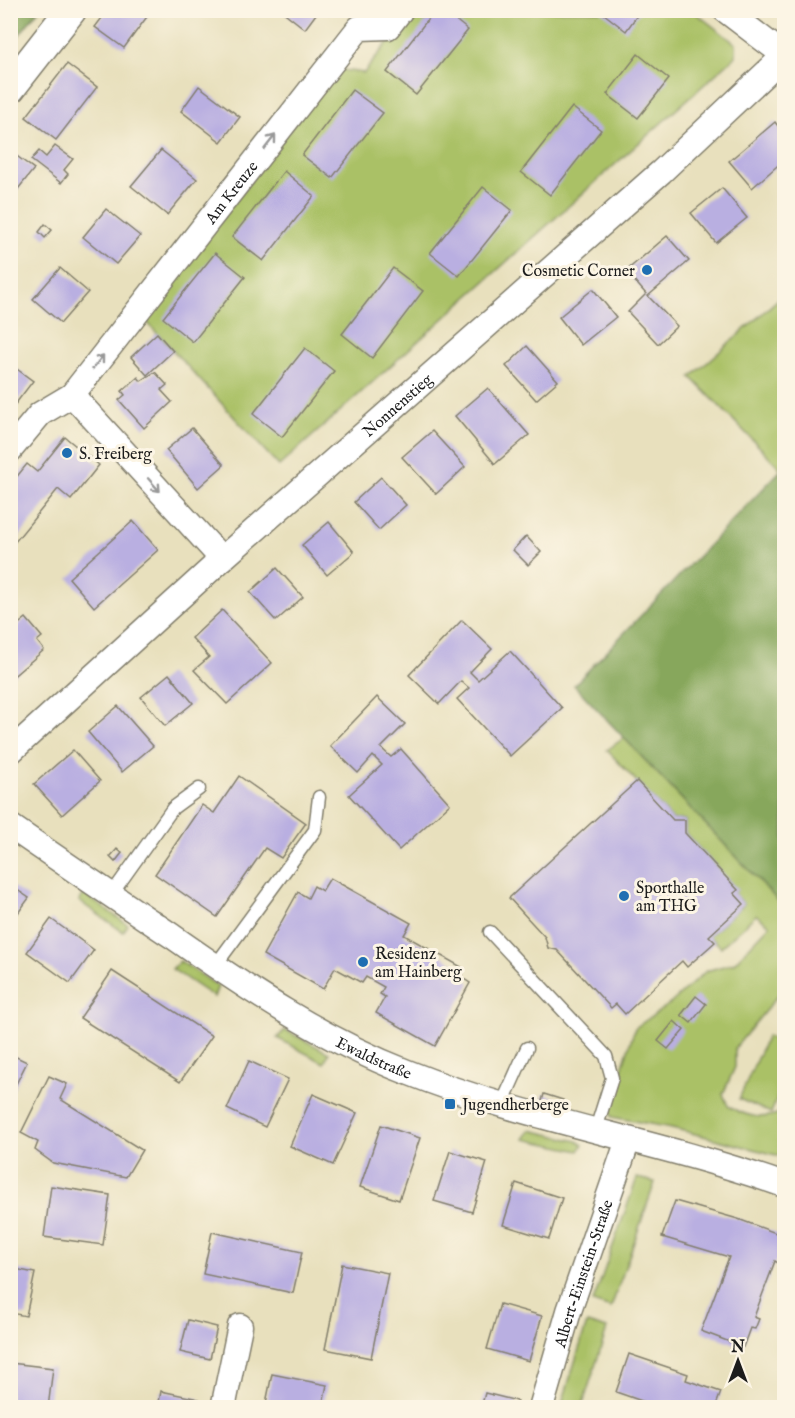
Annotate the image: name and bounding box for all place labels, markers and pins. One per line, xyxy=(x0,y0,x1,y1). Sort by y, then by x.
place label: Cosmetic Corner xyxy=(522,262,635,282)
marker: Cosmetic Corner xyxy=(640,263,654,277)
place label: S. Freiberg xyxy=(79,445,152,465)
marker: S. Freiberg xyxy=(60,446,74,460)
place label: Sporthalle am THG xyxy=(636,879,704,917)
marker: Sporthalle am THG xyxy=(617,889,631,903)
place label: Residenz am Hainberg xyxy=(375,945,462,983)
marker: Residenz am Hainberg xyxy=(356,955,370,969)
place label: Jugendherberge xyxy=(460,1096,569,1116)
marker: Jugendherberge xyxy=(443,1097,457,1111)

